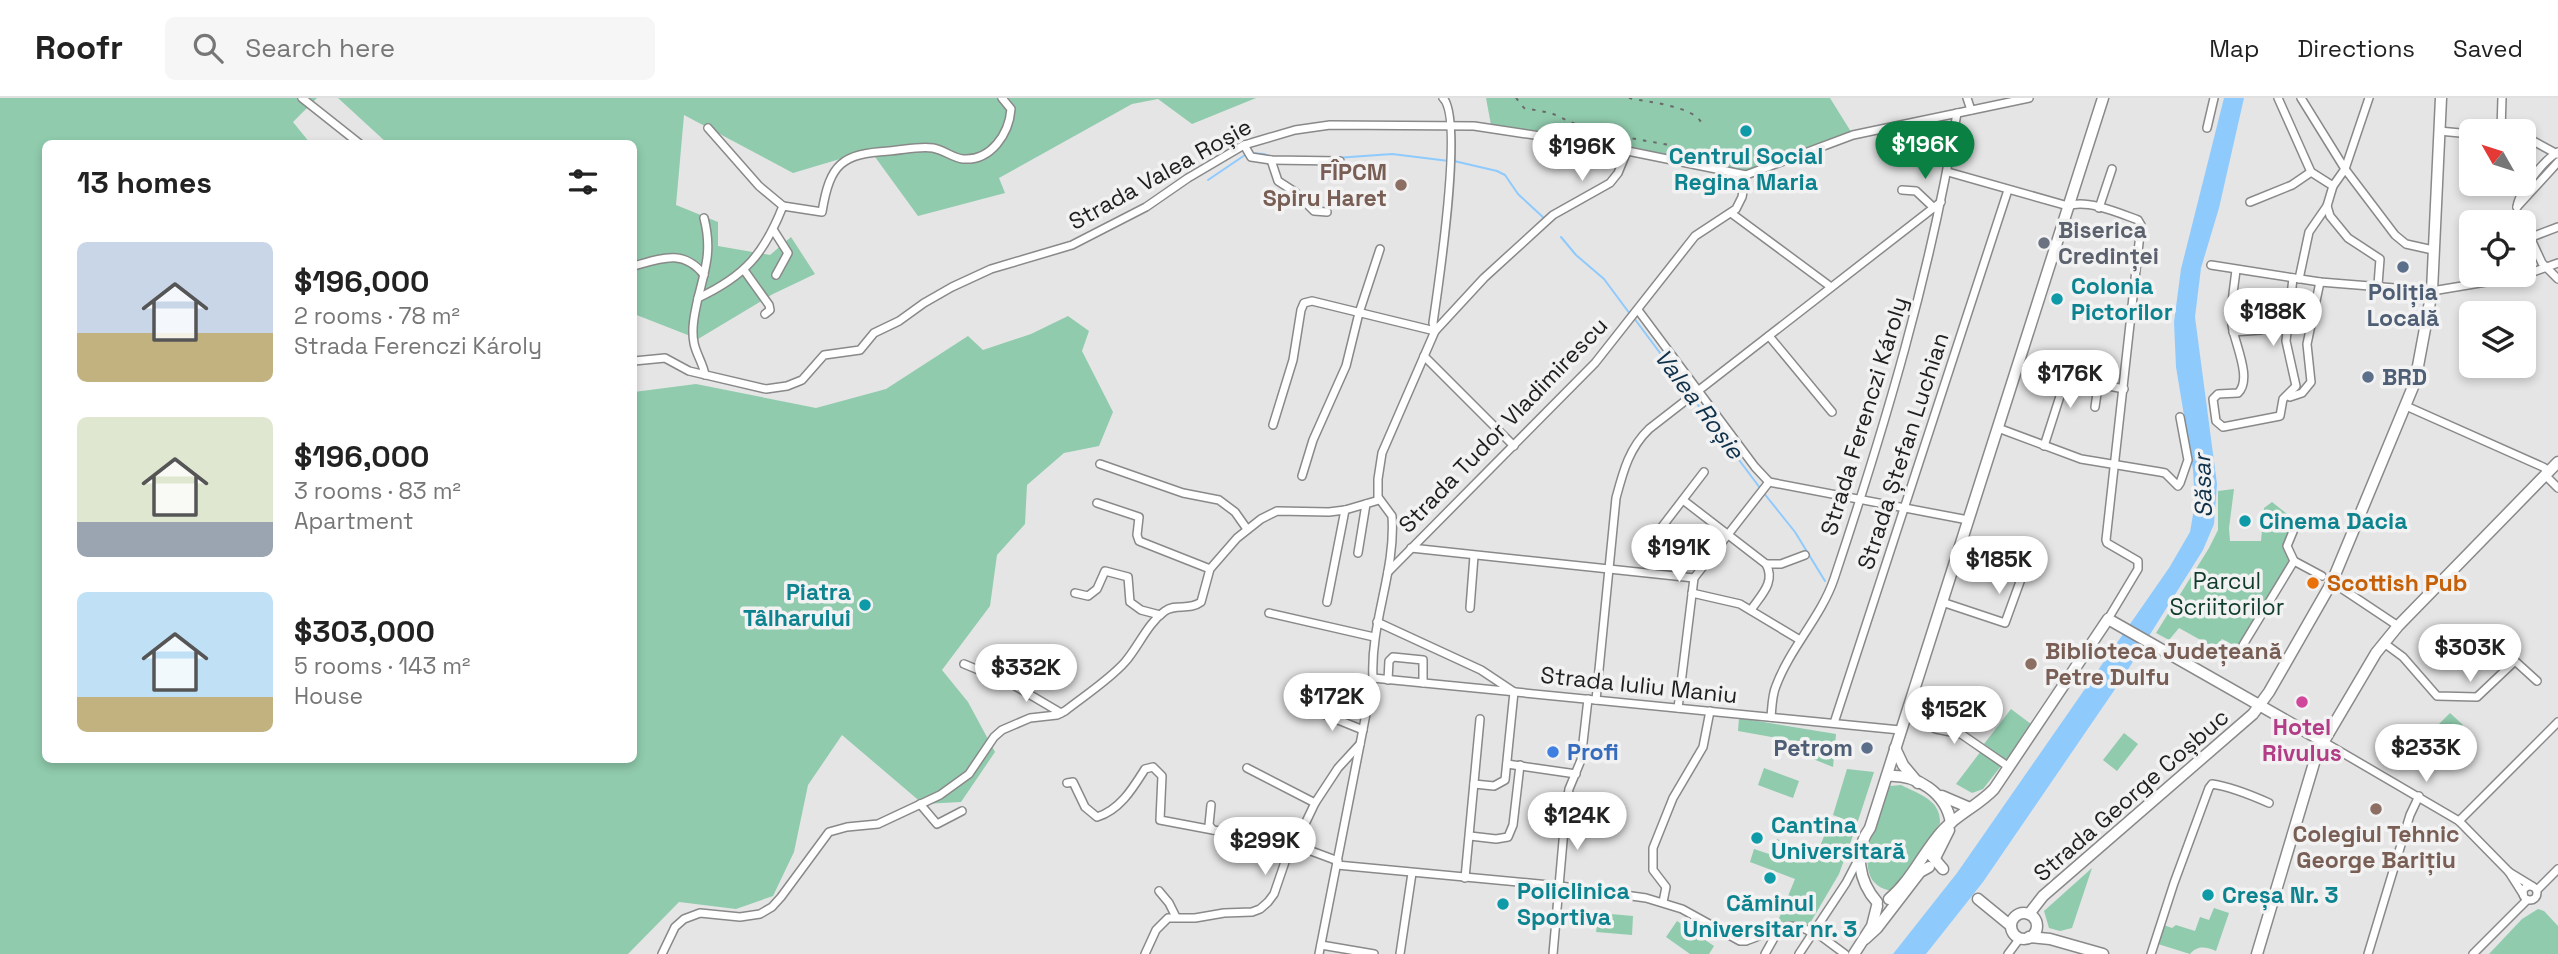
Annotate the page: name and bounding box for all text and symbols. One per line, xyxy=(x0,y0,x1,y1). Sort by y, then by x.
search box xyxy=(165,17,655,80)
text: Roofr xyxy=(35,27,123,69)
icon: search xyxy=(189,29,227,67)
text: Search here xyxy=(245,31,395,65)
text: Map xyxy=(2209,33,2259,64)
text: Directions xyxy=(2297,33,2415,64)
text: Saved xyxy=(2453,33,2523,64)
street label: Strada Valea Roșie xyxy=(1063,111,1257,237)
north arrow xyxy=(2459,119,2536,196)
map controls xyxy=(2459,119,2536,378)
pin: $196K xyxy=(1876,122,1974,181)
pin: $196K xyxy=(1533,123,1631,183)
marker: Centrul Social Regina Maria xyxy=(1738,123,1754,139)
text: $196K xyxy=(1891,129,1959,159)
text: $196K xyxy=(1548,131,1616,161)
place label: Centrul Social Regina Maria xyxy=(1669,141,1823,197)
place label: FÎPCM Spiru Haret xyxy=(1263,157,1387,213)
text: 13 homes xyxy=(77,163,212,202)
icon: filters xyxy=(564,163,602,201)
marker: FÎPCM Spiru Haret xyxy=(1393,177,1409,193)
button: locate xyxy=(2459,210,2536,287)
place label: Biserica Credinței xyxy=(2058,215,2159,272)
marker: Biserica Credinței xyxy=(2036,235,2052,251)
marker: Poliția Locală xyxy=(2395,259,2411,275)
text: $196,000 xyxy=(294,262,430,301)
icon: home xyxy=(133,270,217,354)
place label: Colonia Pictorilor xyxy=(2071,271,2173,327)
place label: Poliția Locală xyxy=(2367,277,2439,333)
pin: $188K xyxy=(2224,288,2322,348)
marker: Colonia Pictorilor xyxy=(2049,291,2065,307)
street label: Strada Ferenczi Károly xyxy=(1813,293,1915,539)
text: $188K xyxy=(2240,296,2306,326)
text: 2 rooms · 78 m² xyxy=(294,301,460,331)
button: layers xyxy=(2459,301,2536,378)
street label: Strada Tudor Vladimirescu xyxy=(1392,311,1614,539)
street label: Strada Ștefan Luchian xyxy=(1850,329,1956,573)
text: Strada Ferenczi Károly xyxy=(294,331,542,361)
water label: Valea Roșie xyxy=(1648,342,1752,466)
pin: $176K xyxy=(2021,350,2119,410)
text: $176K xyxy=(2037,358,2103,388)
place label: BRD xyxy=(2382,362,2427,392)
marker: BRD xyxy=(2360,369,2376,385)
text: $196,000 xyxy=(294,437,430,476)
icon: home xyxy=(133,445,217,529)
water label: Săsar xyxy=(2186,451,2219,518)
text: 3 rooms · 83 m² xyxy=(294,476,461,506)
text: Apartment xyxy=(294,506,414,536)
place label: Cinema Dacia xyxy=(2259,506,2407,536)
marker: Cinema Dacia xyxy=(2237,513,2253,529)
pin: $191K xyxy=(1630,524,1728,584)
text: $191K xyxy=(1647,532,1711,562)
pin: $185K xyxy=(1950,536,2048,596)
text: $185K xyxy=(1966,544,2032,574)
park label: Parcul Scriitorilor xyxy=(2170,566,2285,622)
place label: Scottish Pub xyxy=(2327,568,2467,598)
marker: Scottish Pub xyxy=(2305,575,2321,591)
place label: Piatra Tâlharului xyxy=(743,577,851,633)
marker: Piatra Tâlharului xyxy=(857,597,873,613)
text: $303,000 xyxy=(294,612,435,651)
icon: home xyxy=(133,620,217,704)
pin: $303K xyxy=(2421,624,2519,684)
text: $303K xyxy=(2434,632,2506,662)
place label: Biblioteca Județeană Petre Dulfu xyxy=(2045,636,2282,692)
pin: $332K xyxy=(977,644,1075,704)
text: 5 rooms · 143 m² xyxy=(294,651,470,681)
text: $332K xyxy=(991,652,1061,682)
marker: Biblioteca Județeană Petre Dulfu xyxy=(2023,656,2039,672)
street label: Strada Iuliu Maniu xyxy=(1539,660,1739,710)
pin: $172K xyxy=(1283,674,1381,733)
text: House xyxy=(294,681,363,711)
text: $172K xyxy=(1299,681,1365,711)
pin: $152K xyxy=(1905,686,2003,746)
text: $152K xyxy=(1921,694,1987,724)
marker: Hotel Rivulus xyxy=(2294,694,2310,710)
street label: Strada George Coșbuc xyxy=(2027,702,2235,888)
place label: Hotel Rivulus xyxy=(2262,712,2342,768)
pin: $233K xyxy=(2377,724,2475,784)
text: $233K xyxy=(2391,732,2461,762)
place label: Petrom xyxy=(1774,733,1853,763)
place label: Profi xyxy=(1567,737,1619,767)
marker: Petrom xyxy=(1859,740,1875,756)
marker: Profi xyxy=(1545,744,1561,760)
pin: $124K xyxy=(1528,792,1626,852)
text: $124K xyxy=(1544,800,1610,830)
marker: Colegiul Tehnic George Barițiu xyxy=(2368,801,2384,817)
place label: Cantina Universitară xyxy=(1771,810,1905,866)
pin: $299K xyxy=(1216,818,1314,877)
place label: Colegiul Tehnic George Barițiu xyxy=(2292,819,2460,876)
text: $299K xyxy=(1230,825,1300,855)
marker: Cantina Universitară xyxy=(1749,830,1765,846)
marker: Căminul Universitar nr. 3 xyxy=(1762,870,1778,886)
place label: Policlinica Sportiva xyxy=(1517,876,1630,932)
place label: Creșa Nr. 3 xyxy=(2222,880,2339,911)
marker: Creșa Nr. 3 xyxy=(2200,887,2216,903)
place label: Căminul Universitar nr. 3 xyxy=(1683,888,1857,944)
marker: Policlinica Sportiva xyxy=(1495,896,1511,912)

